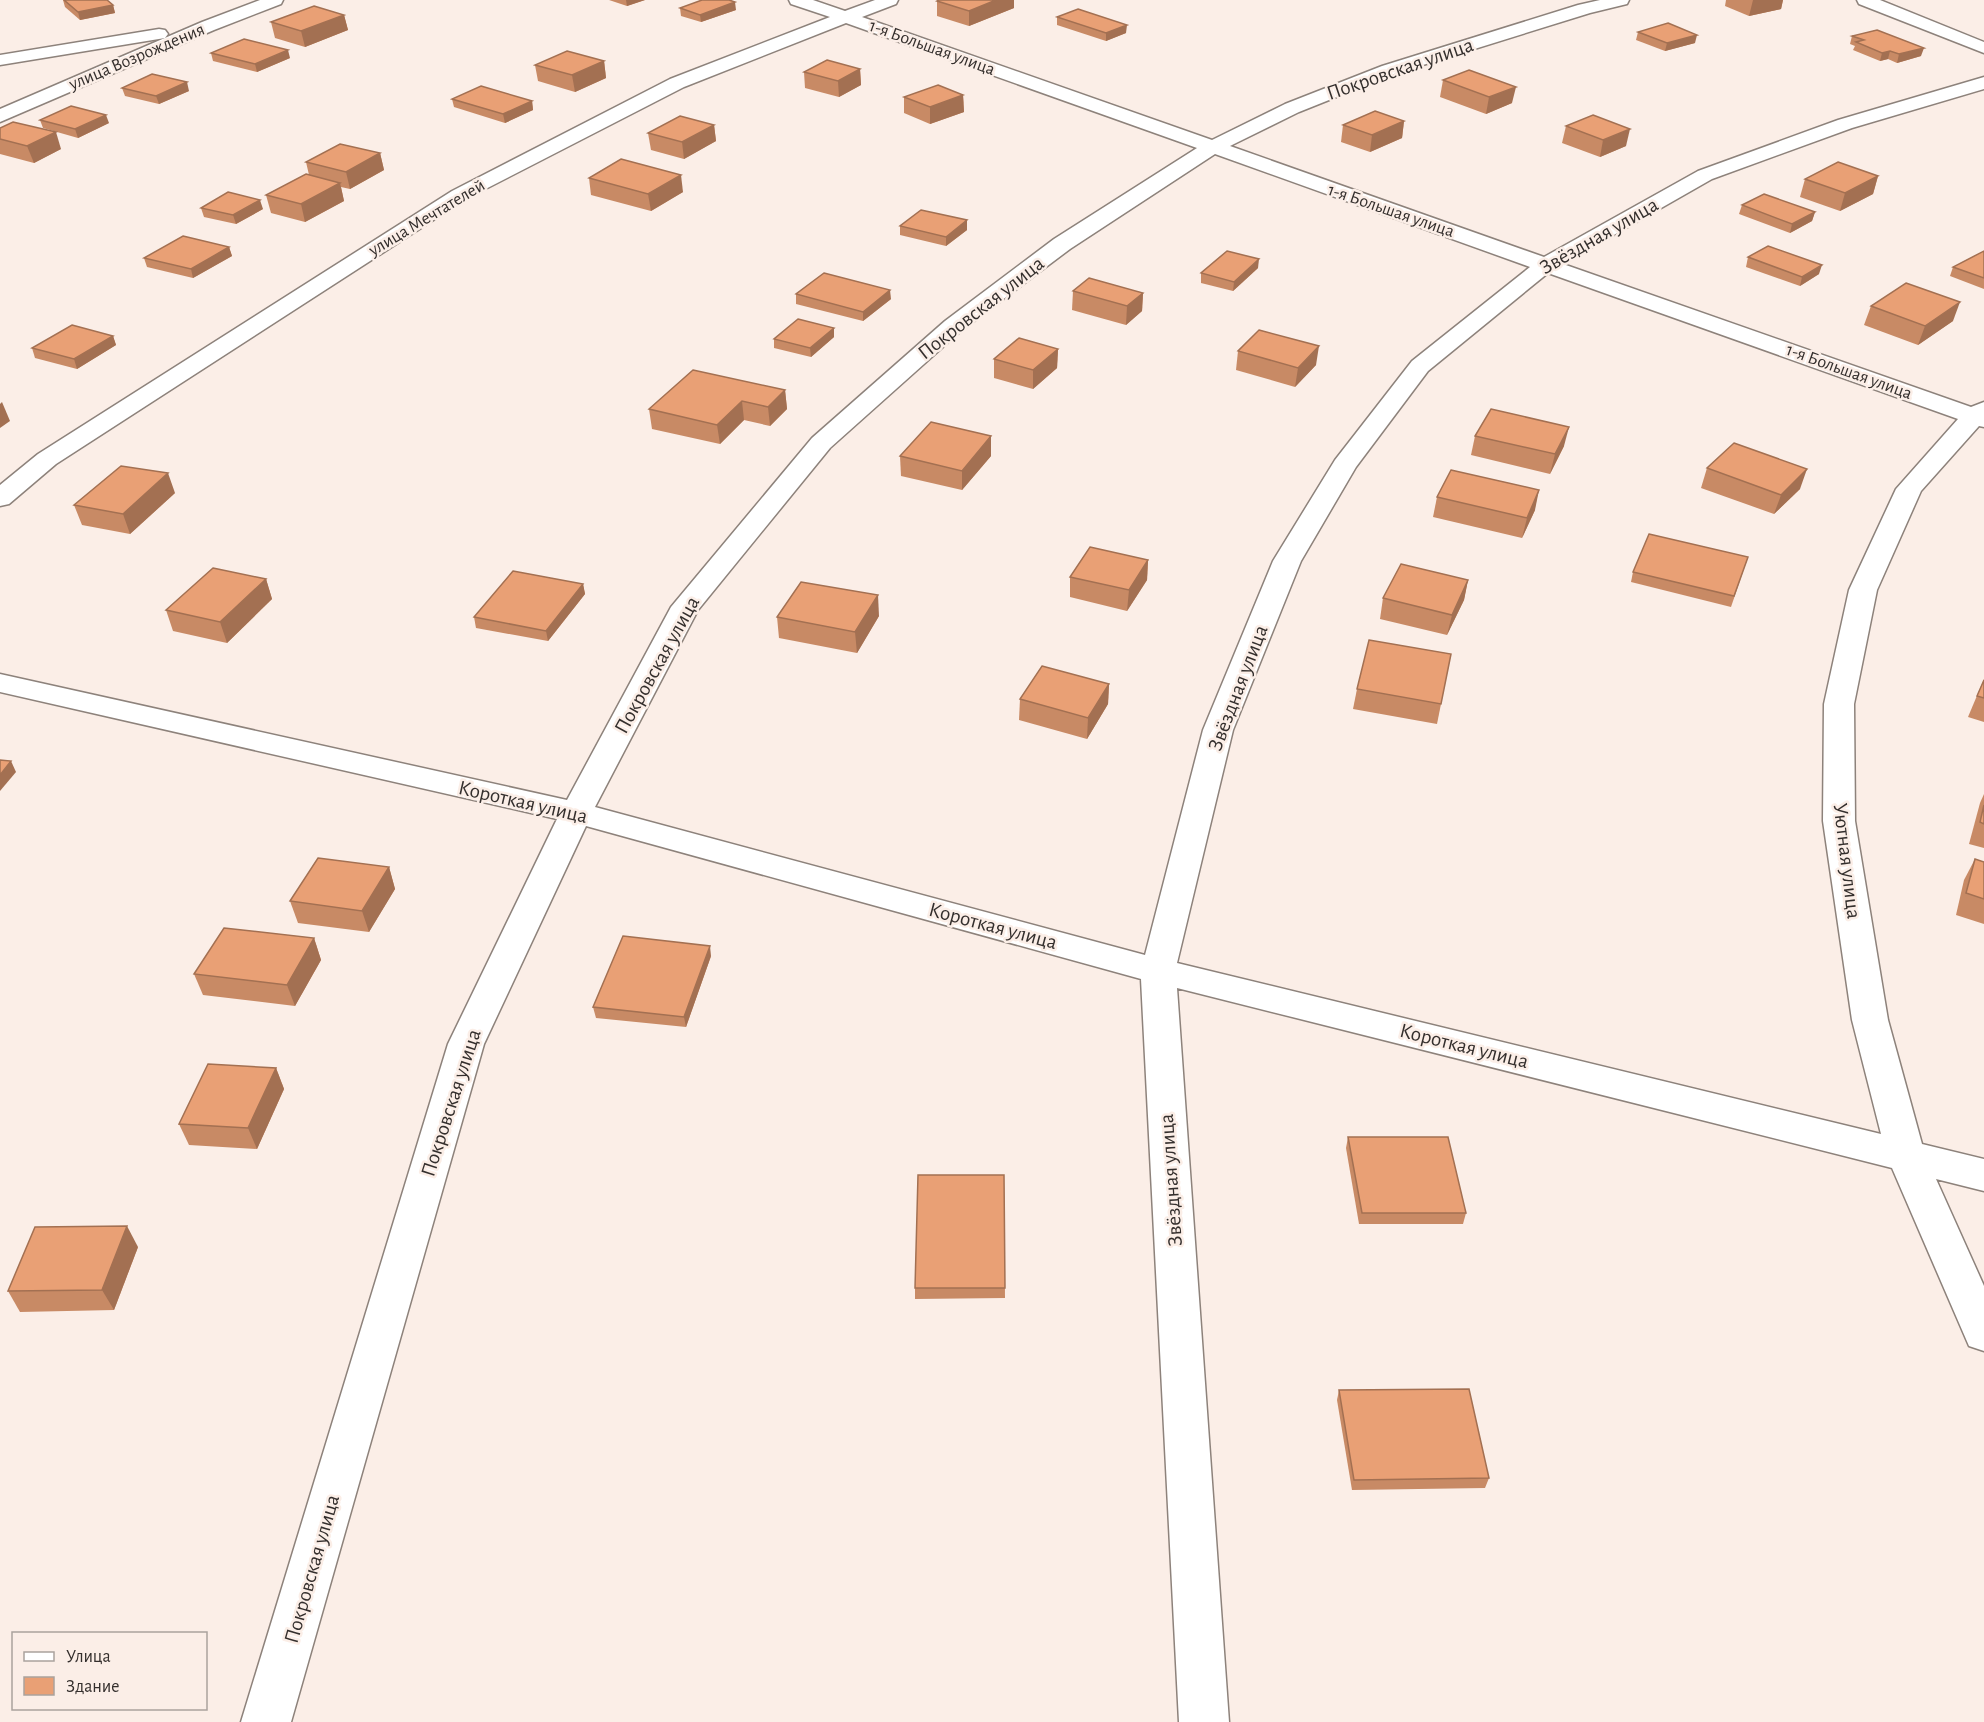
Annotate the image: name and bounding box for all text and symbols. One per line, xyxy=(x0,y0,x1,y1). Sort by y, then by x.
street label: 1-я Большая улица xyxy=(867,17,997,79)
street label: улица Возрождения xyxy=(66,20,207,94)
street label: Покровская улица xyxy=(1324,34,1476,104)
street label: улица Мечтателей xyxy=(365,176,488,260)
street label: 1-я Большая улица xyxy=(1325,181,1457,241)
street label: Звёздная улица xyxy=(1536,194,1662,278)
street label: Покровская улица xyxy=(914,252,1048,364)
street label: 1-я Большая улица xyxy=(1784,341,1914,403)
street label: Покровская улица xyxy=(611,592,704,737)
street label: Звёздная улица xyxy=(1204,622,1272,754)
street label: Короткая улица xyxy=(456,777,590,827)
street label: Уютная улица xyxy=(1829,802,1865,920)
street label: Короткая улица xyxy=(927,899,1060,953)
street label: Короткая улица xyxy=(1397,1020,1531,1072)
street label: Покровская улица xyxy=(417,1026,485,1179)
street label: Звёздная улица xyxy=(1156,1113,1186,1247)
street label: Покровская улица xyxy=(281,1492,343,1646)
legend xyxy=(12,1632,207,1710)
text: Улица xyxy=(66,1648,111,1666)
text: Здание xyxy=(66,1678,120,1696)

